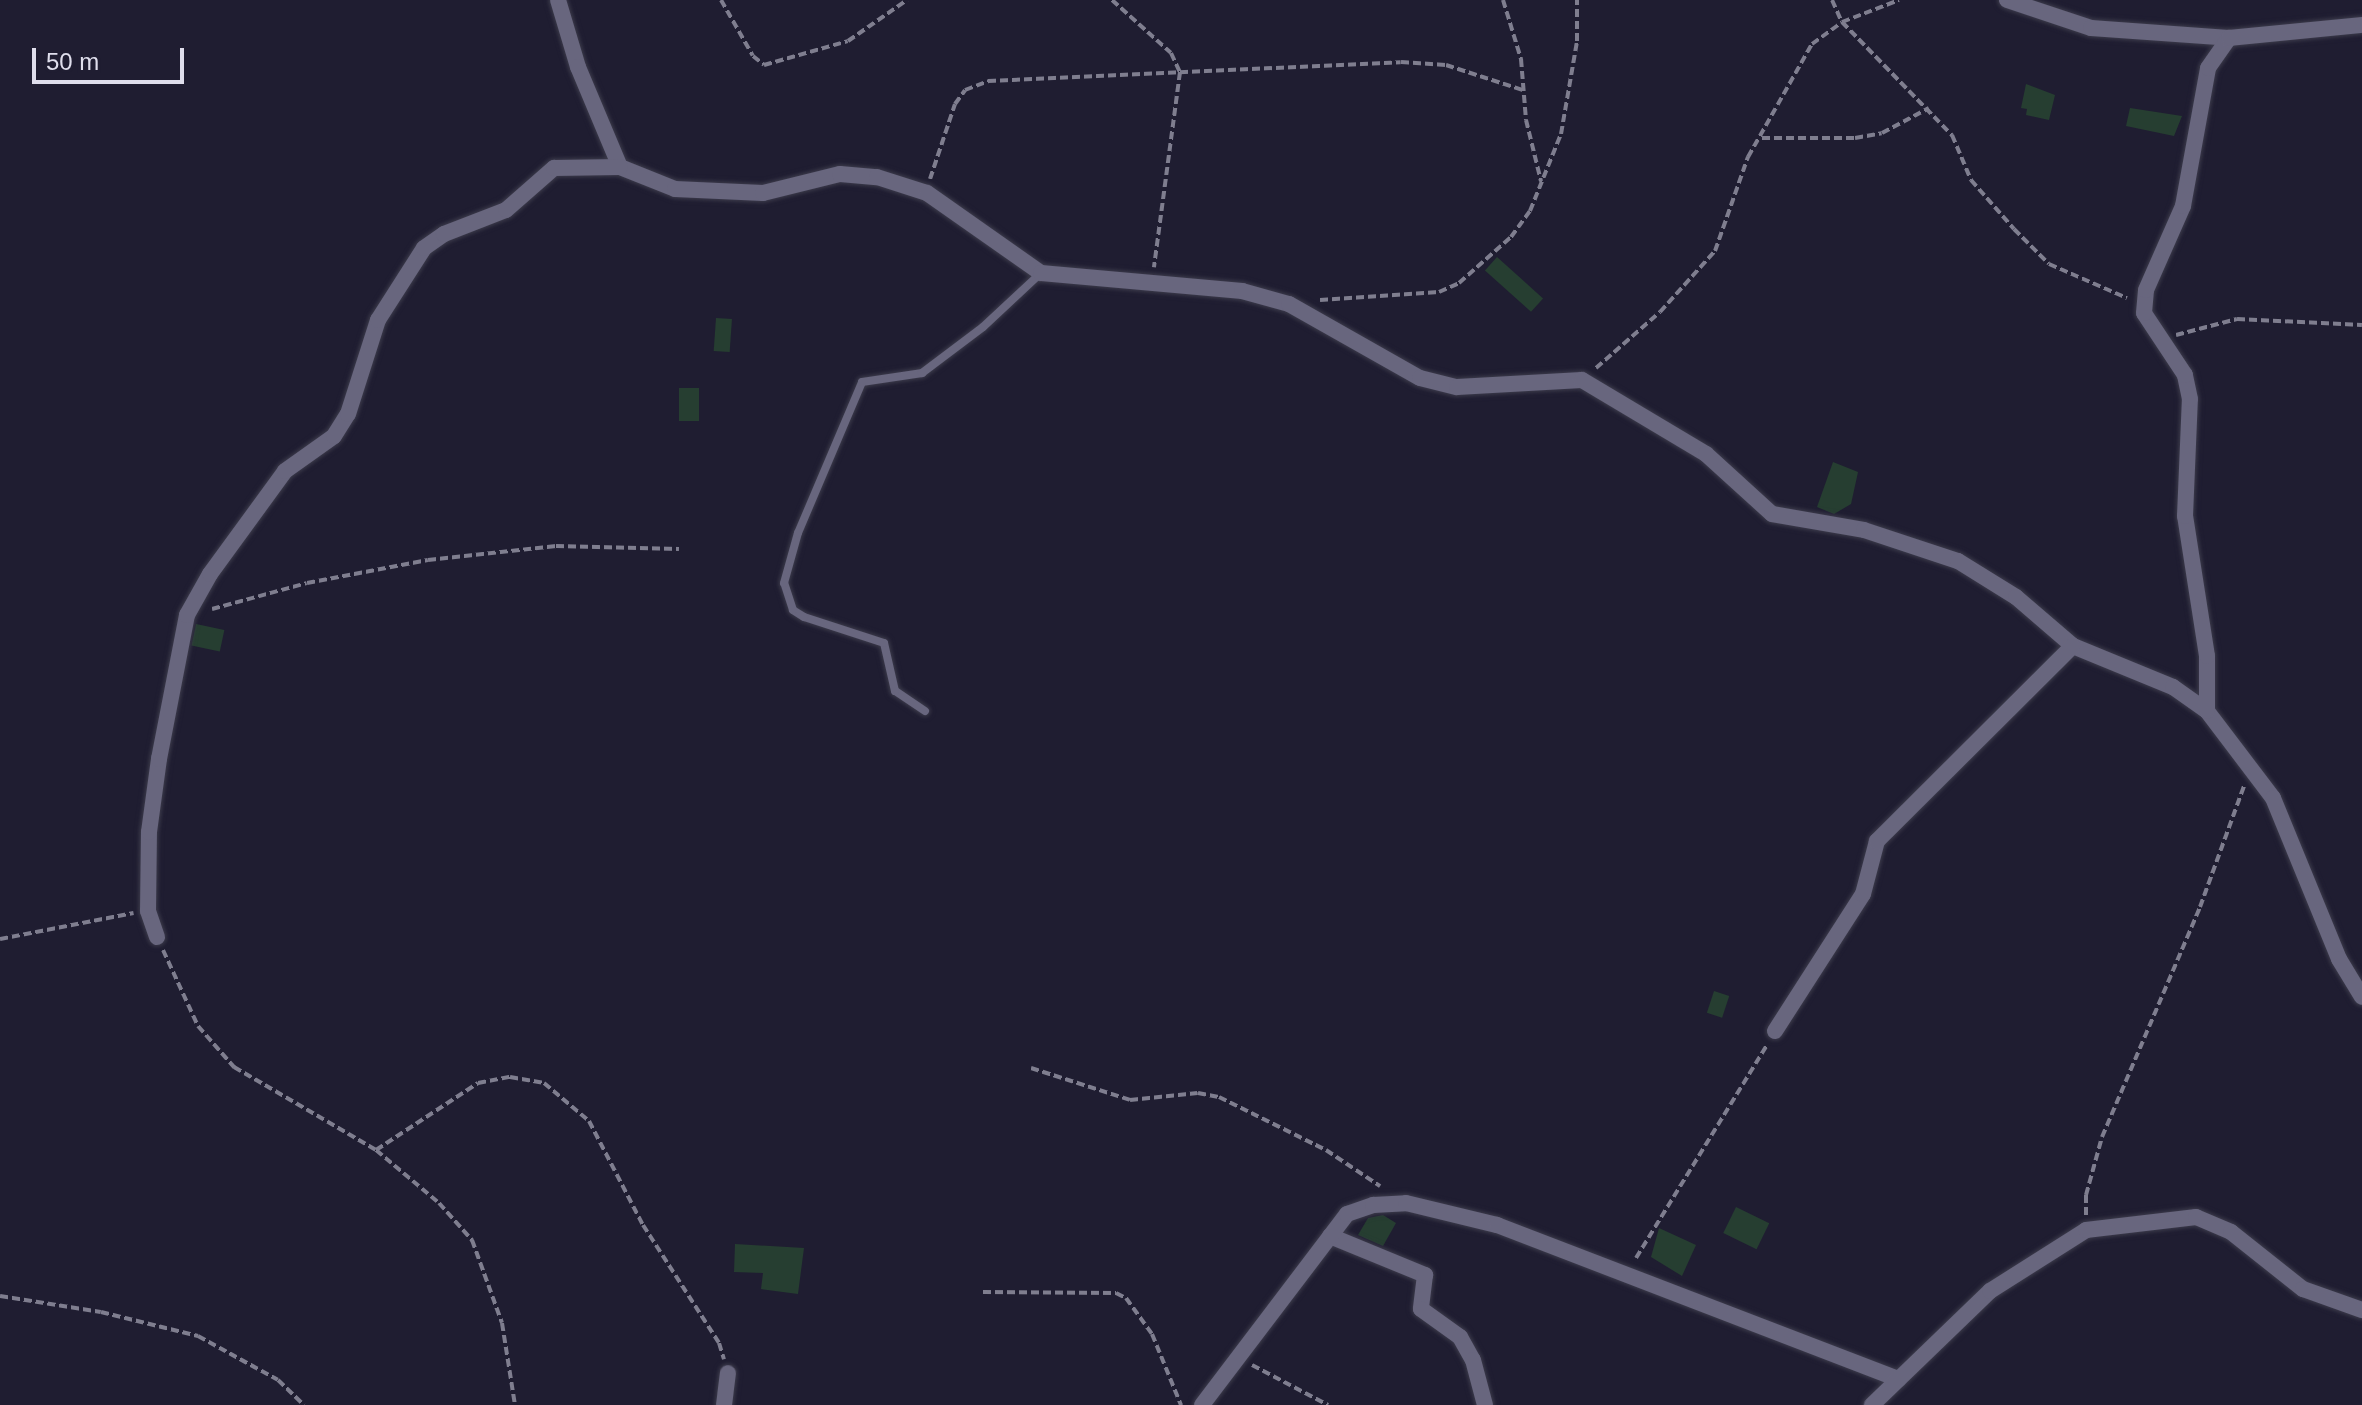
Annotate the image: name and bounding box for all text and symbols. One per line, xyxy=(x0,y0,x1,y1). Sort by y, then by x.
scale bar xyxy=(36,32,188,82)
text: 50 m xyxy=(46,48,99,75)

